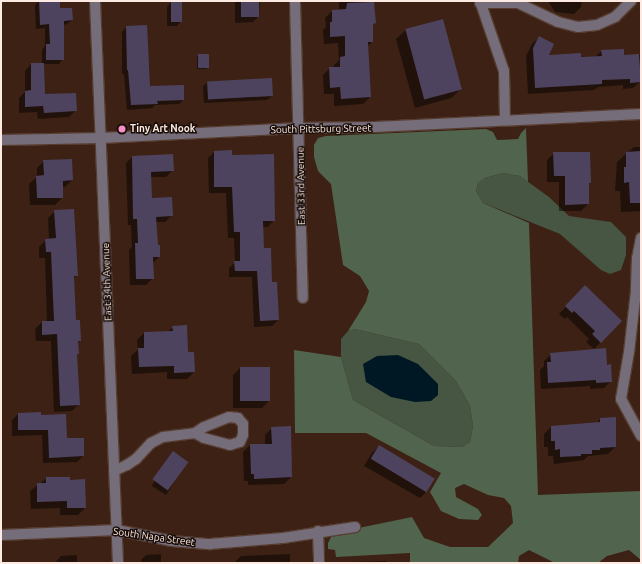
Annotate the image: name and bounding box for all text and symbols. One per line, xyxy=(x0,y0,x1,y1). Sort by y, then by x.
street label: South Pittsburg Street xyxy=(271,122,371,136)
place label: Tiny Art Nook xyxy=(130,123,195,135)
marker: Tiny Art Nook xyxy=(117,124,127,134)
street label: East 33rd Avenue xyxy=(294,147,308,225)
street label: East 34th Avenue xyxy=(100,243,114,321)
street label: South Napa Street xyxy=(112,525,196,549)

